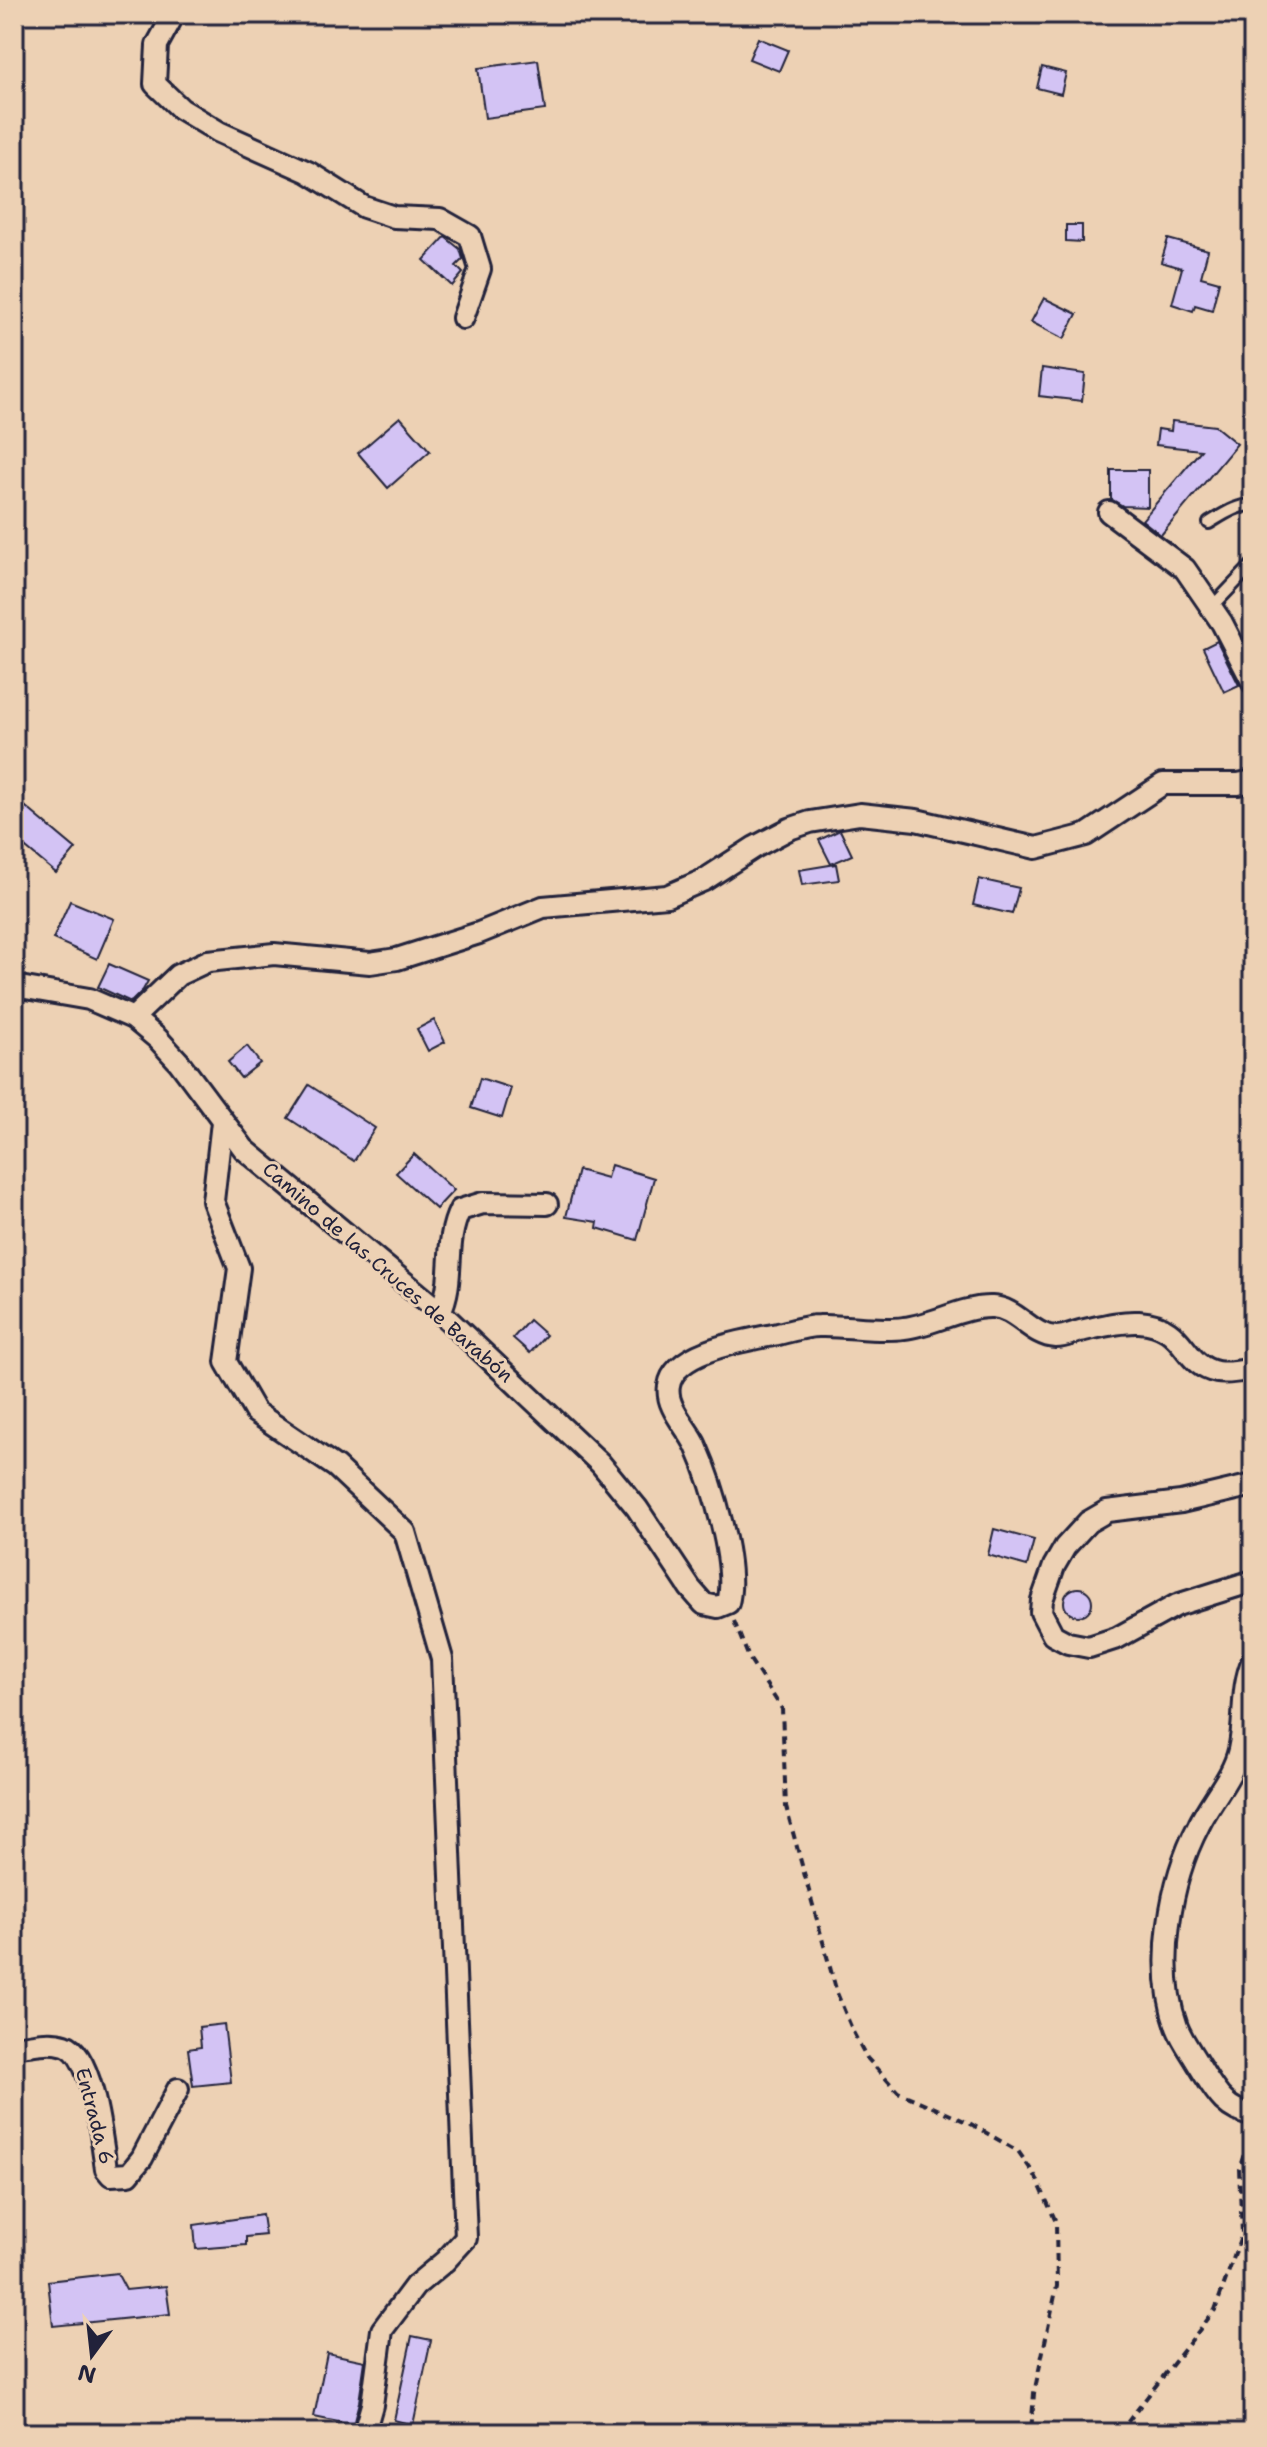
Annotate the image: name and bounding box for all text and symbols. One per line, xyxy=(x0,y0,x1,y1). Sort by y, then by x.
street label: Camino de las Cruces de Barabón xyxy=(257,1156,519,1388)
street label: Entrada 6 xyxy=(70,2065,120,2167)
north arrow xyxy=(52,2315,132,2395)
text: N xyxy=(75,2358,99,2390)

